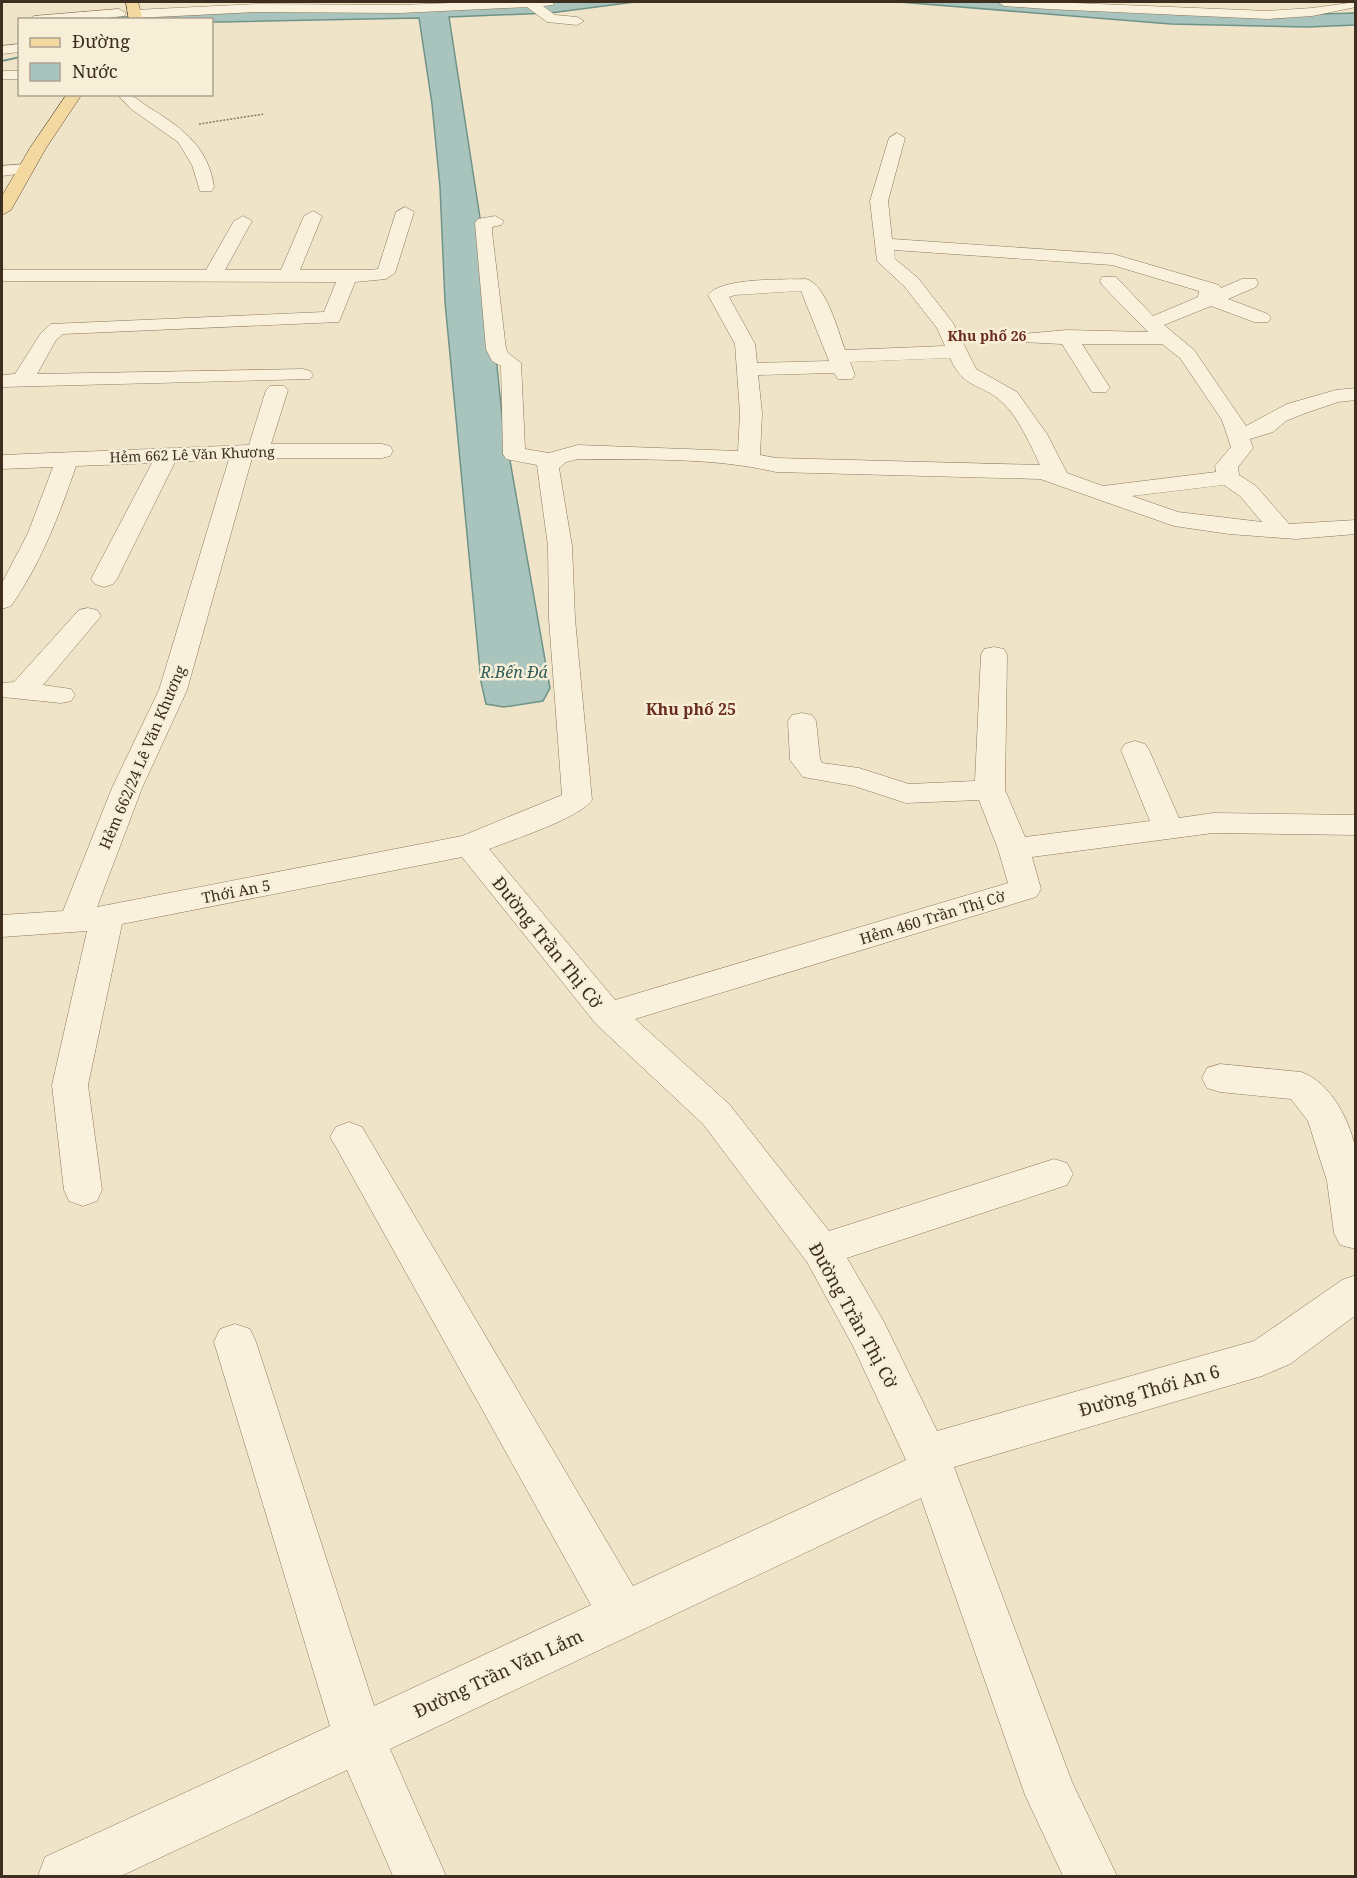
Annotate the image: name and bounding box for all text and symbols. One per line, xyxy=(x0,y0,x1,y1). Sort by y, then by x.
legend xyxy=(18,18,213,96)
text: Đường xyxy=(72,29,130,53)
text: Nước xyxy=(72,59,118,83)
district label: Khu phố 26 xyxy=(947,326,1027,345)
street label: Hẻm 662 Lê Văn Khương xyxy=(109,442,275,466)
water label: R.Bến Đá xyxy=(479,661,549,683)
street label: Hẻm 662/24 Lê Văn Khương xyxy=(94,662,190,852)
district label: Khu phố 25 xyxy=(646,698,736,720)
street label: Đường Trần Thị Cờ xyxy=(487,871,609,1014)
street label: Thới An 5 xyxy=(200,875,272,907)
street label: Hẻm 460 Trần Thị Cờ xyxy=(857,885,1008,949)
street label: Đường Trần Thị Cờ xyxy=(804,1238,905,1393)
street label: Đường Thới An 6 xyxy=(1076,1358,1222,1422)
street label: Đường Trần Văn Lắm xyxy=(410,1623,586,1723)

